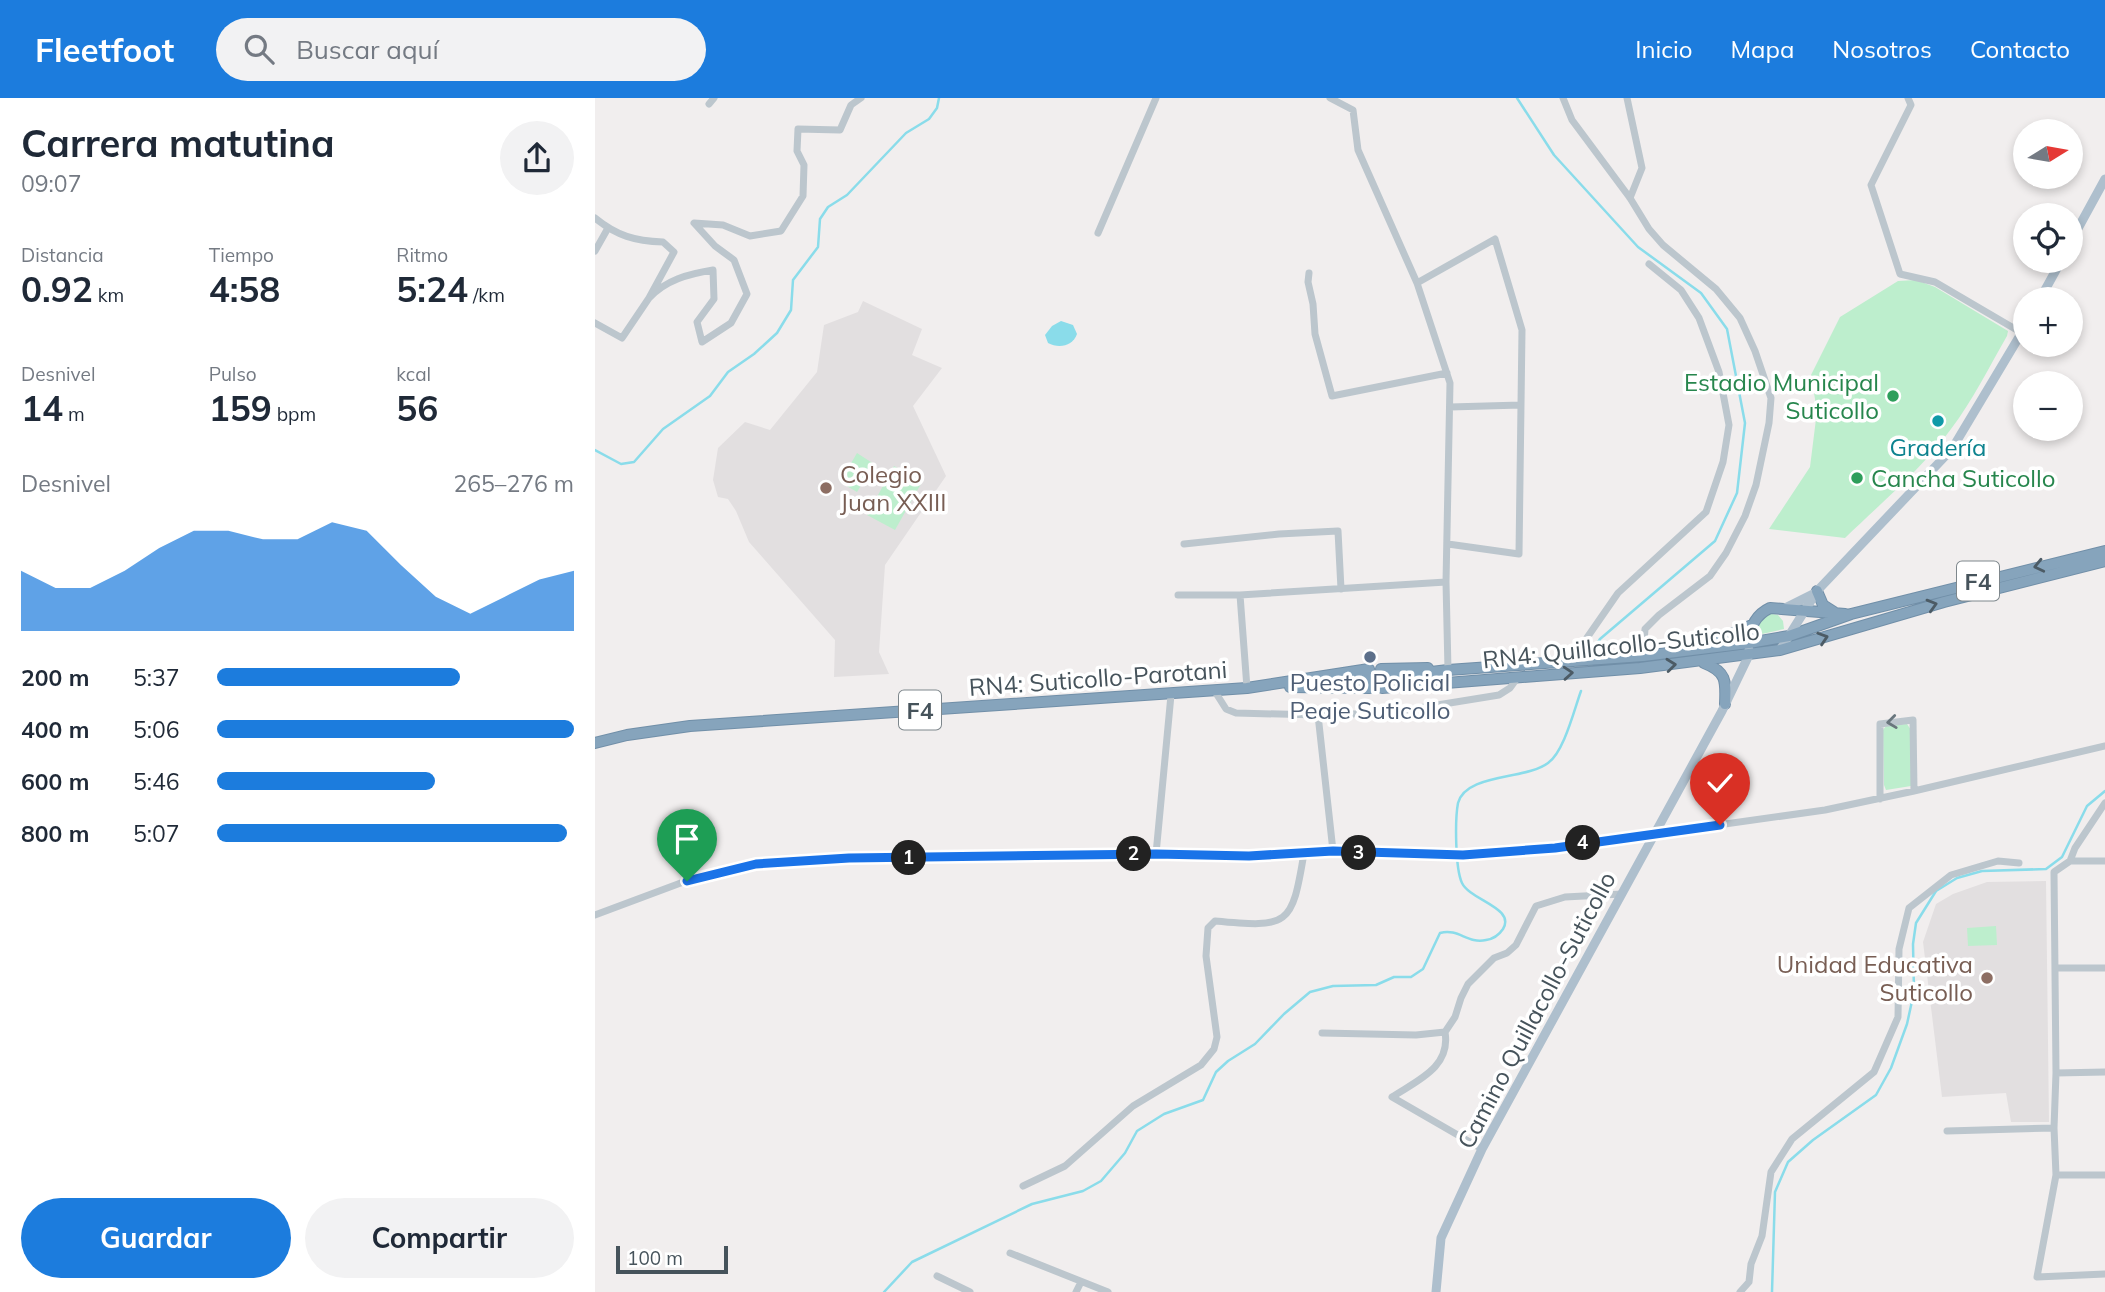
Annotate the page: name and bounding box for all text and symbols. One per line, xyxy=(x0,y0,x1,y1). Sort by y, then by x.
search box xyxy=(216,18,706,81)
text: Fleetfoot xyxy=(35,29,174,70)
icon: search xyxy=(240,30,278,68)
text: Buscar aquí xyxy=(296,33,439,66)
text: Inicio xyxy=(1635,34,1692,64)
text: Mapa xyxy=(1730,34,1794,64)
text: Nosotros xyxy=(1832,34,1932,64)
text: Contacto xyxy=(1970,34,2070,64)
text: Carrera matutina xyxy=(21,119,335,167)
north arrow xyxy=(2013,119,2083,189)
map controls xyxy=(2013,119,2083,441)
button: share xyxy=(500,121,574,195)
text: 09:07 xyxy=(21,169,81,198)
button: locate xyxy=(2013,203,2083,273)
text: Distancia xyxy=(21,243,104,267)
text: Tiempo xyxy=(209,243,274,267)
text: Ritmo xyxy=(396,243,448,267)
text: 0.92 xyxy=(21,267,93,311)
text: 4:58 xyxy=(209,267,280,311)
text: 5:24 xyxy=(396,267,468,311)
text: km xyxy=(93,283,124,307)
text: /km xyxy=(468,283,505,307)
button: + xyxy=(2013,287,2083,357)
text: Desnivel xyxy=(21,362,95,386)
text: Pulso xyxy=(209,362,257,386)
text: kcal xyxy=(396,362,431,386)
place label: Estadio Municipal Suticollo xyxy=(1684,367,1879,425)
button: − xyxy=(2013,371,2083,441)
text: 14 xyxy=(21,386,63,430)
text: 159 xyxy=(209,386,272,430)
text: 56 xyxy=(396,386,438,430)
marker: Estadio Municipal Suticollo xyxy=(1885,388,1901,404)
text: m xyxy=(63,402,85,426)
text: bpm xyxy=(272,402,316,426)
marker: Gradería xyxy=(1930,413,1946,429)
place label: Gradería xyxy=(1890,432,1986,462)
place label: Colegio Juan XXIII xyxy=(840,459,946,517)
place label: Cancha Suticollo xyxy=(1871,463,2055,493)
text: Desnivel xyxy=(21,469,111,498)
text: 265–276 m xyxy=(453,469,574,498)
marker: Cancha Suticollo xyxy=(1849,470,1865,486)
marker: Colegio Juan XXIII xyxy=(818,480,834,496)
one-way arrow xyxy=(2033,558,2045,572)
road number: F4 xyxy=(1957,561,1999,601)
one-way arrow xyxy=(1926,599,1938,614)
street label: RN4: Quillacollo-Suticollo xyxy=(1481,616,1761,674)
one-way arrow xyxy=(1817,632,1829,646)
marker: Puesto Policial Peaje Suticollo xyxy=(1362,649,1378,665)
street label: RN4: Suticollo-Parotani xyxy=(968,654,1228,702)
one-way arrow xyxy=(1666,658,1677,673)
text: 200 m xyxy=(21,663,89,692)
text: 5:37 xyxy=(133,663,180,692)
one-way arrow xyxy=(1562,666,1573,681)
place label: Puesto Policial Peaje Suticollo xyxy=(1290,667,1450,725)
road number: F4 xyxy=(899,690,941,730)
text: 400 m xyxy=(21,715,89,744)
text: 5:06 xyxy=(133,715,180,744)
one-way arrow xyxy=(1887,715,1898,730)
pin xyxy=(1690,753,1750,825)
icon: check xyxy=(1701,764,1739,802)
text: 600 m xyxy=(21,767,89,796)
text: 5:46 xyxy=(133,767,180,796)
pin xyxy=(657,809,717,881)
text: 800 m xyxy=(21,819,89,848)
text: 5:07 xyxy=(133,819,180,848)
icon: arrive xyxy=(668,820,706,858)
pin: 4 xyxy=(1565,826,1601,860)
text: 4 xyxy=(1577,830,1588,854)
pin: 2 xyxy=(1117,836,1151,872)
pin: 3 xyxy=(1341,836,1377,870)
pin: 1 xyxy=(891,840,927,876)
text: 3 xyxy=(1353,840,1364,864)
text: 2 xyxy=(1128,841,1139,865)
text: 1 xyxy=(903,845,914,869)
street label: Camino Quillacollo-Suticollo xyxy=(1450,866,1622,1154)
place label: Unidad Educativa Suticollo xyxy=(1777,949,1973,1007)
marker: Unidad Educativa Suticollo xyxy=(1979,970,1995,986)
button: Guardar xyxy=(21,1198,291,1278)
button: Compartir xyxy=(305,1198,574,1278)
scale bar xyxy=(616,1243,728,1275)
text: 100 m xyxy=(627,1246,683,1270)

